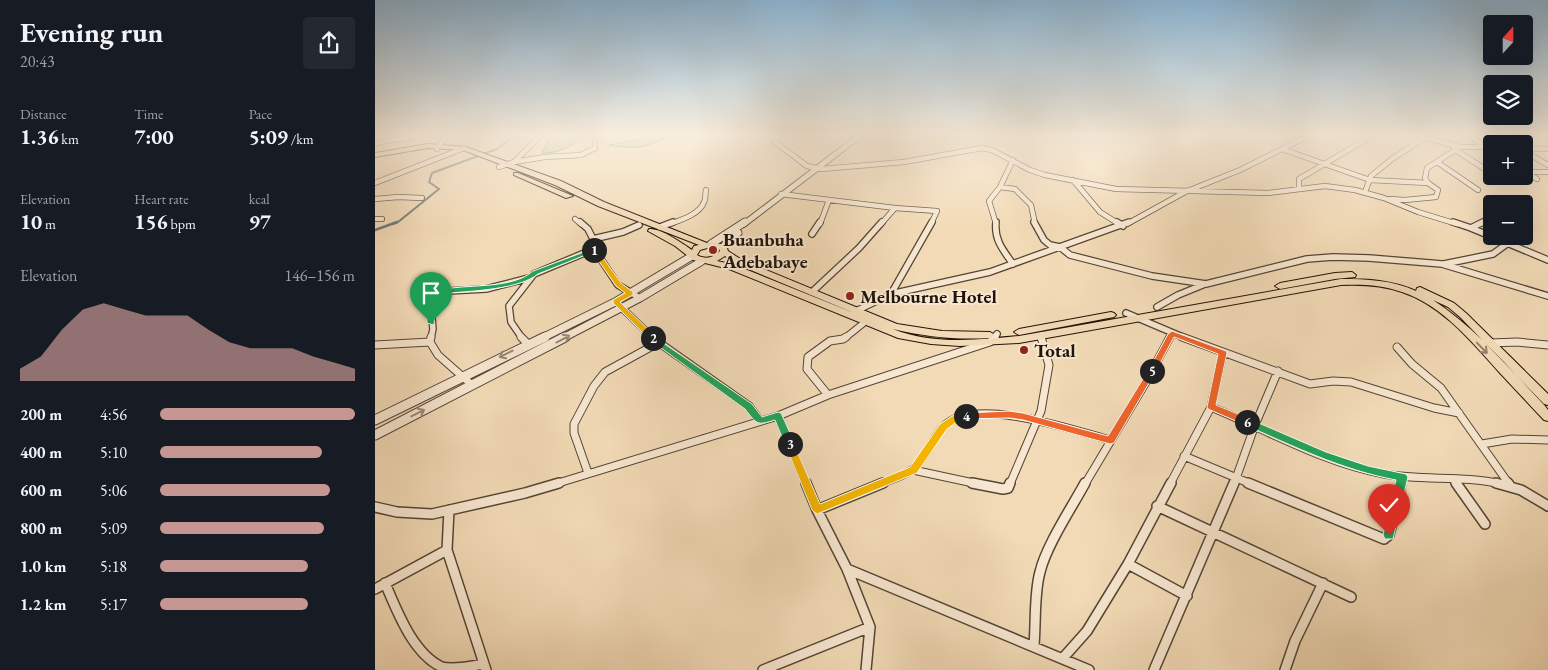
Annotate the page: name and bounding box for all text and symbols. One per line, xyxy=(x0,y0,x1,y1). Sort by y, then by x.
text: Evening run xyxy=(20,14,163,50)
north arrow xyxy=(1483,15,1533,65)
map controls xyxy=(1483,15,1533,245)
button: share xyxy=(303,17,355,69)
text: 20:43 xyxy=(20,51,55,72)
button: layers xyxy=(1483,75,1533,125)
text: Distance xyxy=(20,105,67,123)
text: Time xyxy=(134,105,164,123)
text: Pace xyxy=(249,105,272,123)
text: 1.36 xyxy=(20,123,59,150)
text: 7:00 xyxy=(134,123,174,150)
text: 5:09 xyxy=(249,123,288,150)
text: km xyxy=(59,130,79,148)
text: /km xyxy=(288,130,314,148)
button: + xyxy=(1483,135,1533,185)
text: Elevation xyxy=(20,190,70,208)
text: Heart rate xyxy=(134,190,189,208)
text: kcal xyxy=(249,190,270,208)
button: − xyxy=(1483,195,1533,245)
text: 10 xyxy=(20,208,42,235)
text: 156 xyxy=(134,208,168,235)
text: 97 xyxy=(249,208,271,235)
text: m xyxy=(42,215,56,233)
text: bpm xyxy=(168,215,196,233)
place label: Buanbuha Adebabaye xyxy=(722,227,808,274)
pin: 1 xyxy=(581,238,607,262)
text: 1 xyxy=(591,241,598,259)
marker: Buanbuha Adebabaye xyxy=(707,244,719,256)
text: Elevation xyxy=(20,265,78,286)
text: 146–156 m xyxy=(284,265,355,286)
pin xyxy=(410,272,452,323)
icon: arrive xyxy=(417,279,445,307)
place label: Melbourne Hotel xyxy=(860,284,997,309)
marker: Melbourne Hotel xyxy=(844,290,856,302)
pin: 2 xyxy=(641,326,665,350)
text: 2 xyxy=(650,329,657,347)
one-way arrow xyxy=(555,334,570,343)
place label: Total xyxy=(1034,338,1076,363)
one-way arrow xyxy=(1476,341,1488,354)
marker: Total xyxy=(1018,344,1030,356)
one-way arrow xyxy=(499,349,514,359)
pin: 5 xyxy=(1139,358,1165,384)
text: 5 xyxy=(1149,362,1156,380)
text: 200 m xyxy=(20,404,62,425)
text: 4:56 xyxy=(100,404,127,425)
pin: 4 xyxy=(953,404,979,428)
text: 4 xyxy=(963,407,970,425)
one-way arrow xyxy=(410,408,425,417)
pin: 6 xyxy=(1235,410,1259,434)
text: 6 xyxy=(1244,413,1251,431)
pin: 3 xyxy=(777,432,803,456)
text: 3 xyxy=(787,435,794,453)
text: 400 m xyxy=(20,442,62,463)
text: 5:10 xyxy=(100,442,127,463)
text: 600 m xyxy=(20,480,62,501)
text: 5:06 xyxy=(100,480,127,501)
pin xyxy=(1368,484,1410,535)
icon: check xyxy=(1375,491,1403,519)
text: 800 m xyxy=(20,518,62,539)
text: 5:09 xyxy=(100,518,127,539)
text: 1.0 km xyxy=(20,556,66,577)
text: 5:18 xyxy=(100,556,127,577)
text: 1.2 km xyxy=(20,594,66,615)
text: 5:17 xyxy=(100,594,127,615)

